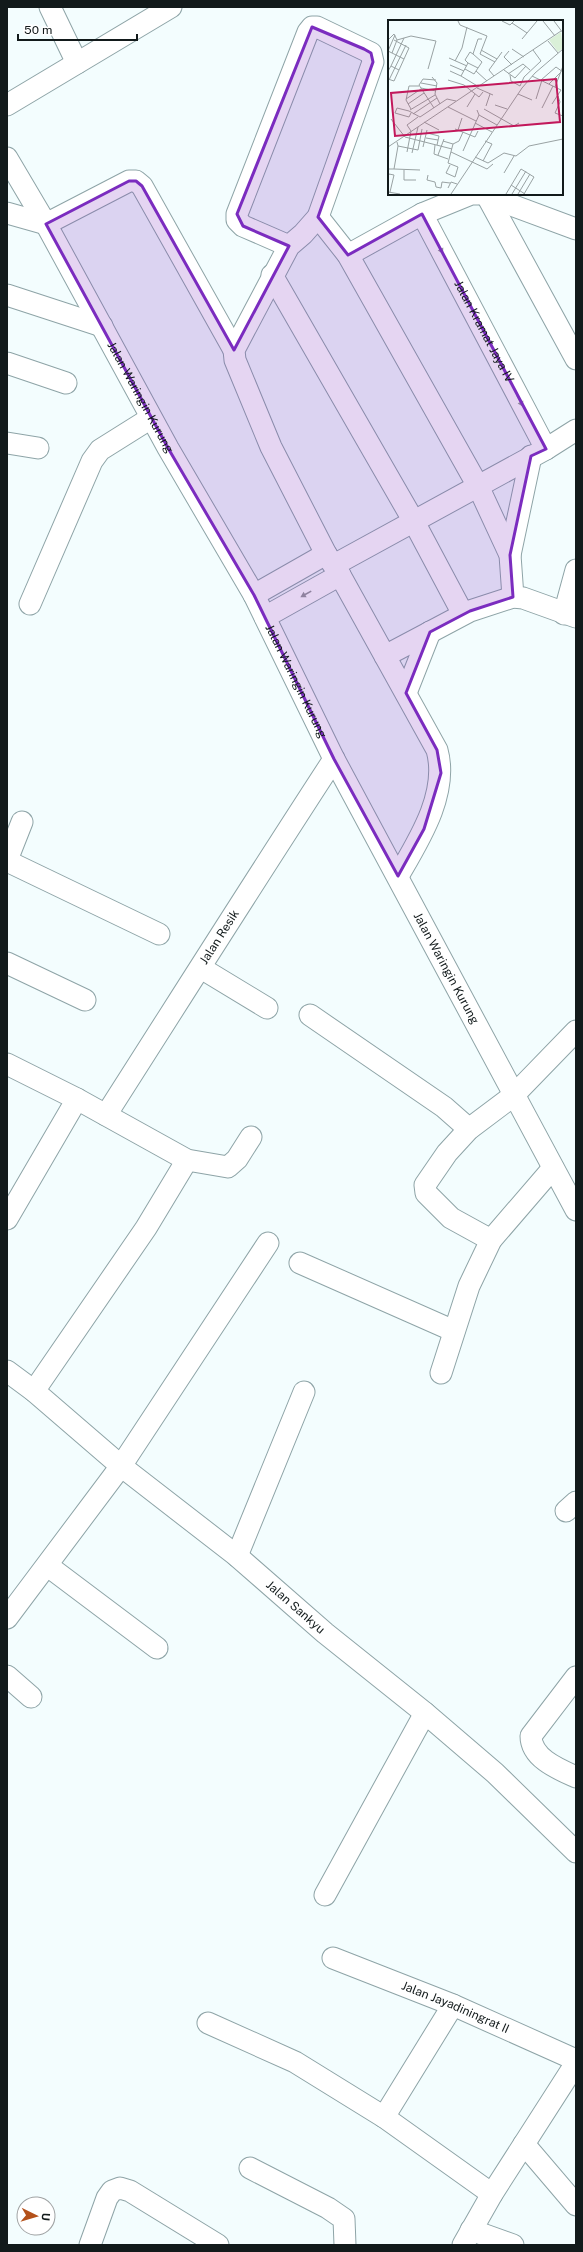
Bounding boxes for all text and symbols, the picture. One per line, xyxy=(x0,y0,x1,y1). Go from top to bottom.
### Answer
scale bar xyxy=(18,16,137,42)
inset map xyxy=(388,20,563,195)
text: 50 m xyxy=(24,23,52,37)
one-way arrow xyxy=(437,243,443,254)
street label: Jalan Kramat Jaya IV xyxy=(451,278,517,385)
street label: Jalan Waringin Kurung xyxy=(104,339,176,456)
one-way arrow xyxy=(517,395,524,406)
one-way arrow xyxy=(300,591,312,597)
street label: Jalan Waringin Kurung xyxy=(262,622,330,740)
street label: Jalan Resik xyxy=(197,907,242,967)
street label: Jalan Waringin Kurung xyxy=(411,910,482,1027)
street label: Jalan Sankyu xyxy=(263,1578,328,1637)
street label: Jalan Jayadiningrat II xyxy=(400,1979,511,2036)
north arrow xyxy=(16,2196,56,2236)
text: U xyxy=(40,2212,52,2221)

